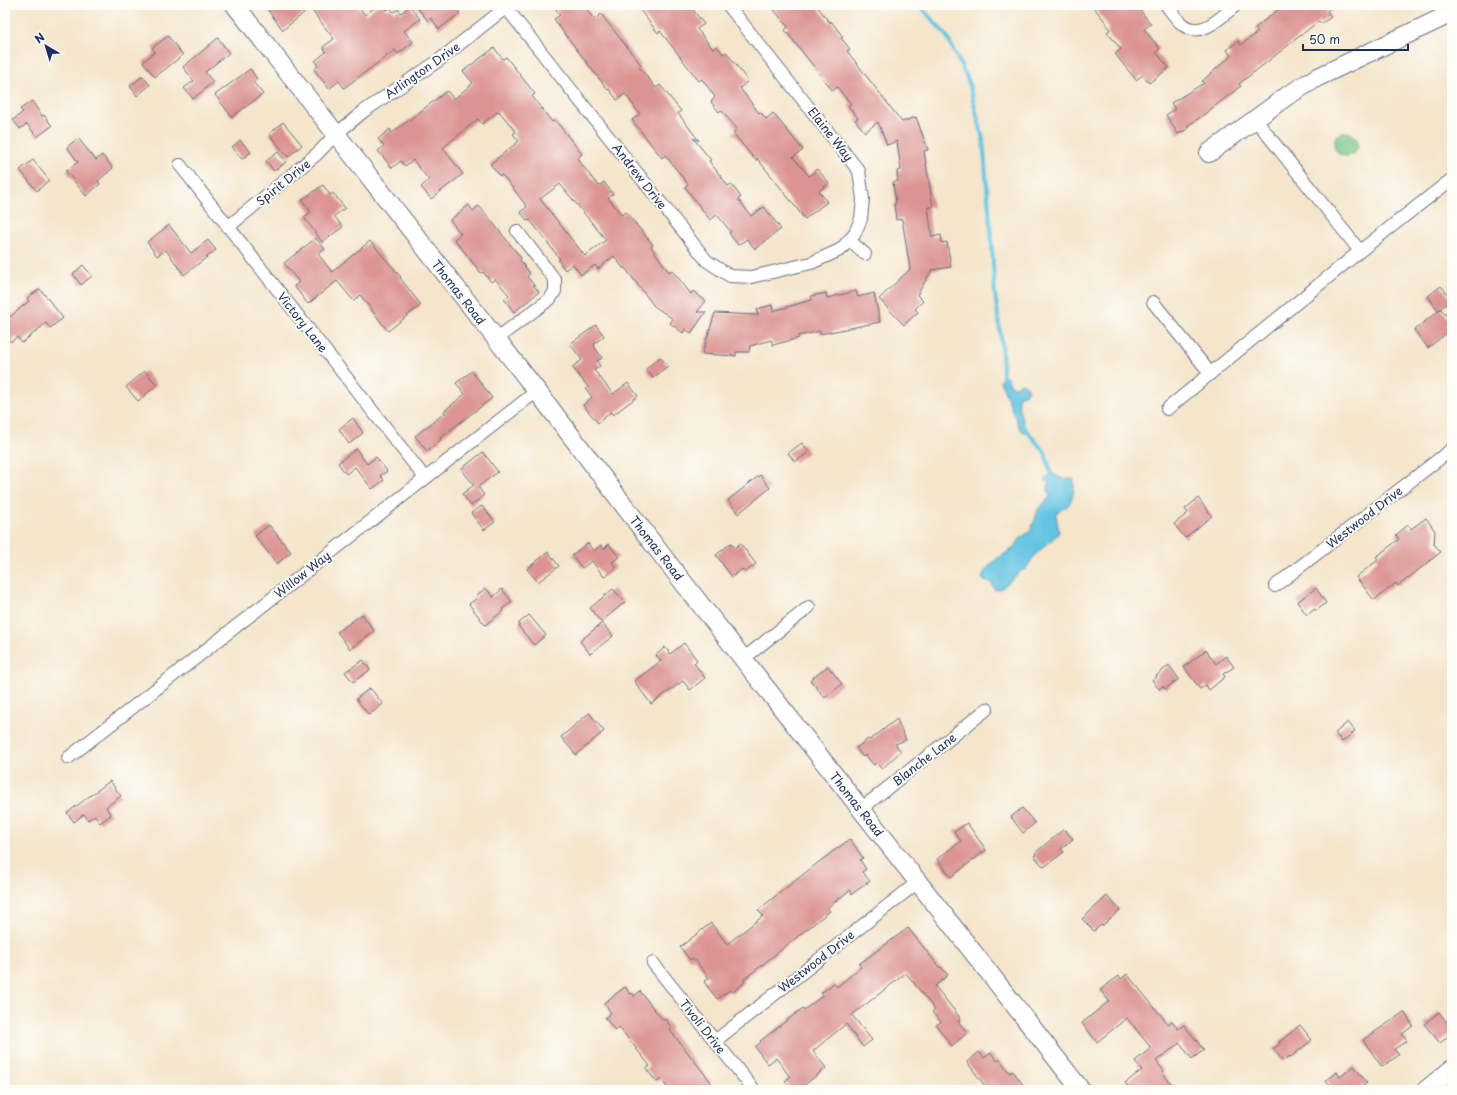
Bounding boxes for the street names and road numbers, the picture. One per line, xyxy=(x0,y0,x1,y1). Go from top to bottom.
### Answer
street label: Arlington Drive xyxy=(381,37,463,103)
street label: Elaine Way xyxy=(804,103,858,165)
street label: Andrew Drive xyxy=(608,139,672,213)
street label: Spirit Drive xyxy=(252,154,314,210)
street label: Thomas Road xyxy=(428,256,490,328)
street label: Victory Lane xyxy=(274,288,333,356)
street label: Westwood Drive xyxy=(1322,482,1406,552)
street label: Thomas Road xyxy=(626,512,688,584)
street label: Willow Way xyxy=(270,546,334,602)
street label: Blanche Lane xyxy=(888,728,960,790)
street label: Thomas Road xyxy=(826,768,888,840)
street label: Westwood Drive xyxy=(774,926,858,996)
street label: Tivoli Drive xyxy=(676,995,730,1057)

